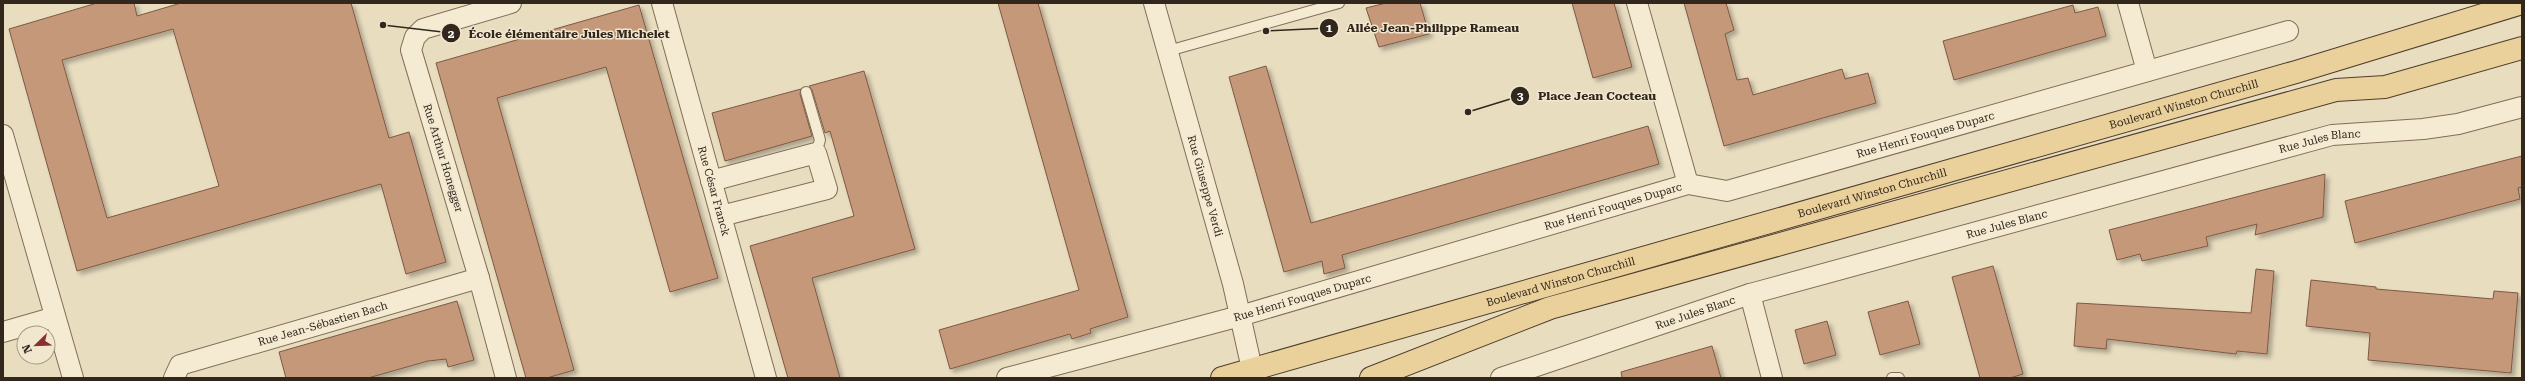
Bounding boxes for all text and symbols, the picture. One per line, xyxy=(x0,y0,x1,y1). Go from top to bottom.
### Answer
callout: Allée Jean-Philippe Rameau xyxy=(1319,16,1527,40)
callout: École élémentaire Jules Michelet xyxy=(441,21,678,45)
text: 1 xyxy=(1326,21,1333,35)
text: Allée Jean-Philippe Rameau xyxy=(1347,21,1519,35)
text: 2 xyxy=(448,27,455,41)
text: École élémentaire Jules Michelet xyxy=(468,27,670,41)
street label: Boulevard Winston Churchill xyxy=(2108,76,2260,131)
callout: Place Jean Cocteau xyxy=(1510,84,1665,108)
text: 3 xyxy=(1517,89,1524,103)
text: Place Jean Cocteau xyxy=(1538,89,1656,103)
street label: Rue Arthur Honegger xyxy=(420,102,466,214)
street label: Rue Henri Fouques Duparc xyxy=(1855,109,1996,160)
street label: Rue Jules Blanc xyxy=(2277,127,2361,156)
street label: Rue Giuseppe Verdi xyxy=(1185,134,1226,239)
street label: Rue César Franck xyxy=(695,144,733,237)
street label: Boulevard Winston Churchill xyxy=(1796,165,1949,220)
street label: Rue Henri Fouques Duparc xyxy=(1543,180,1683,233)
street label: Rue Jules Blanc xyxy=(1965,207,2049,241)
street label: Boulevard Winston Churchill xyxy=(1485,254,1637,309)
street label: Rue Henri Fouques Duparc xyxy=(1232,271,1373,324)
street label: Rue Jules Blanc xyxy=(1654,293,1737,332)
street label: Rue Jean-Sébastien Bach xyxy=(256,298,389,348)
north arrow xyxy=(16,325,56,365)
text: N xyxy=(19,342,35,355)

